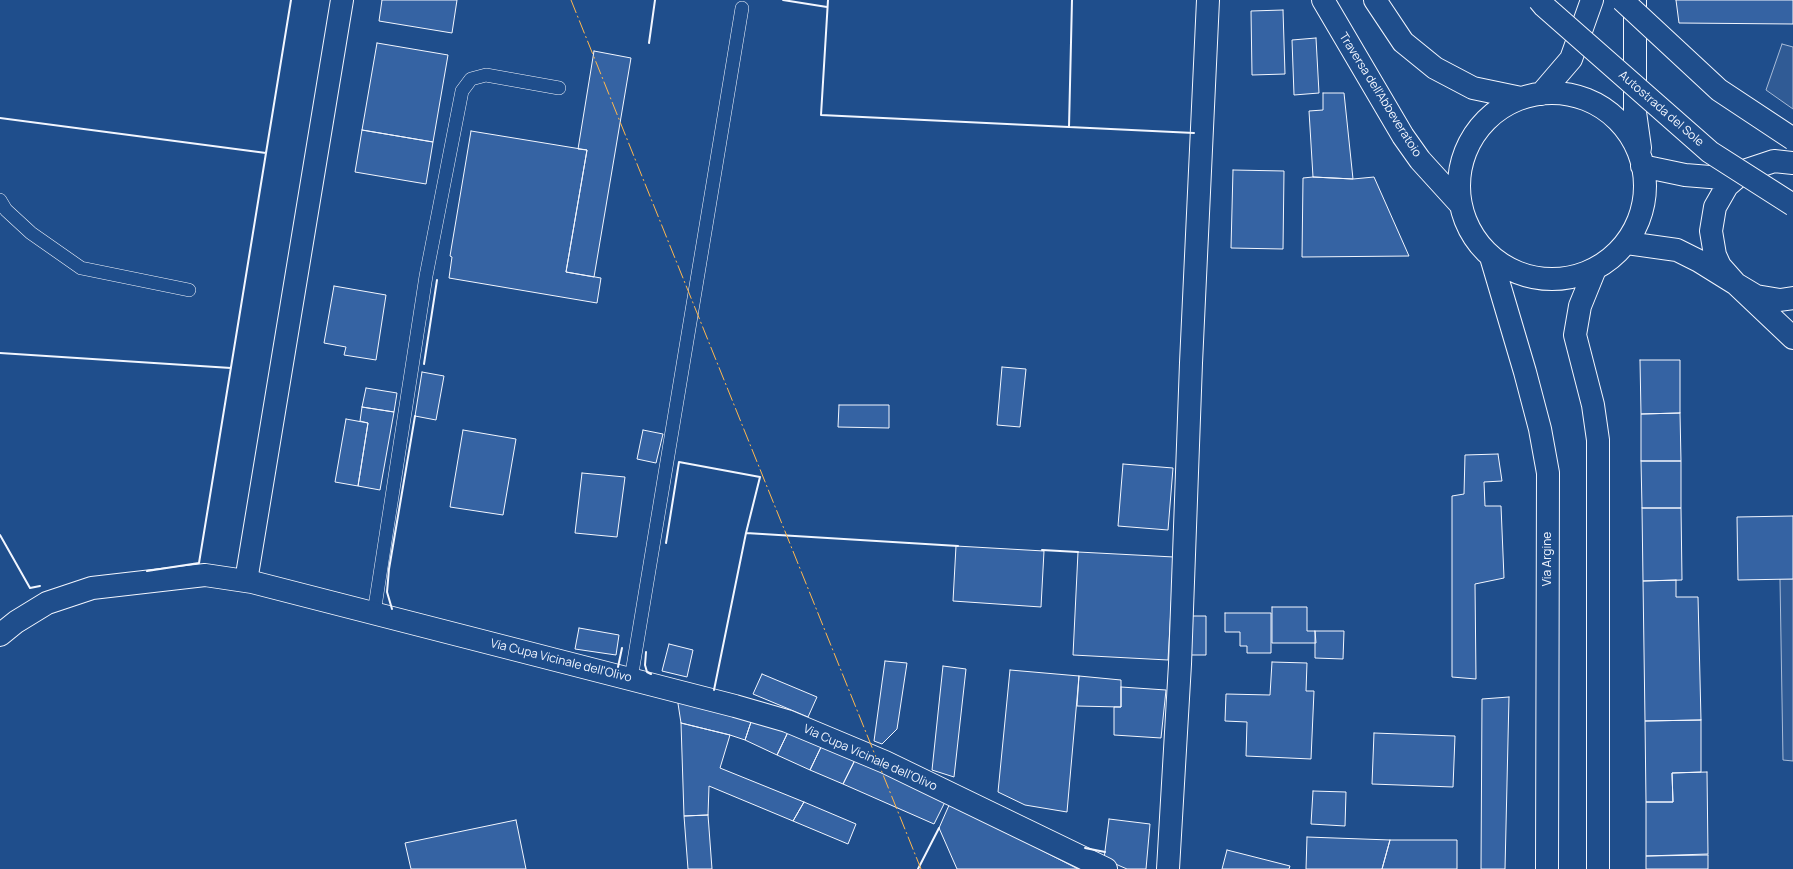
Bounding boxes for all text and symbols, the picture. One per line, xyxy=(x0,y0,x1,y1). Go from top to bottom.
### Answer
street label: Traversa dell'Abbeveratoio xyxy=(1336,30,1424,160)
street label: Autostrada del Sole xyxy=(1616,68,1706,150)
street label: Via Argine xyxy=(1541,532,1555,586)
street label: Via Cupa Vicinale dell'Olivo xyxy=(489,636,633,686)
street label: Via Cupa Vicinale dell'Olivo xyxy=(801,722,939,794)

